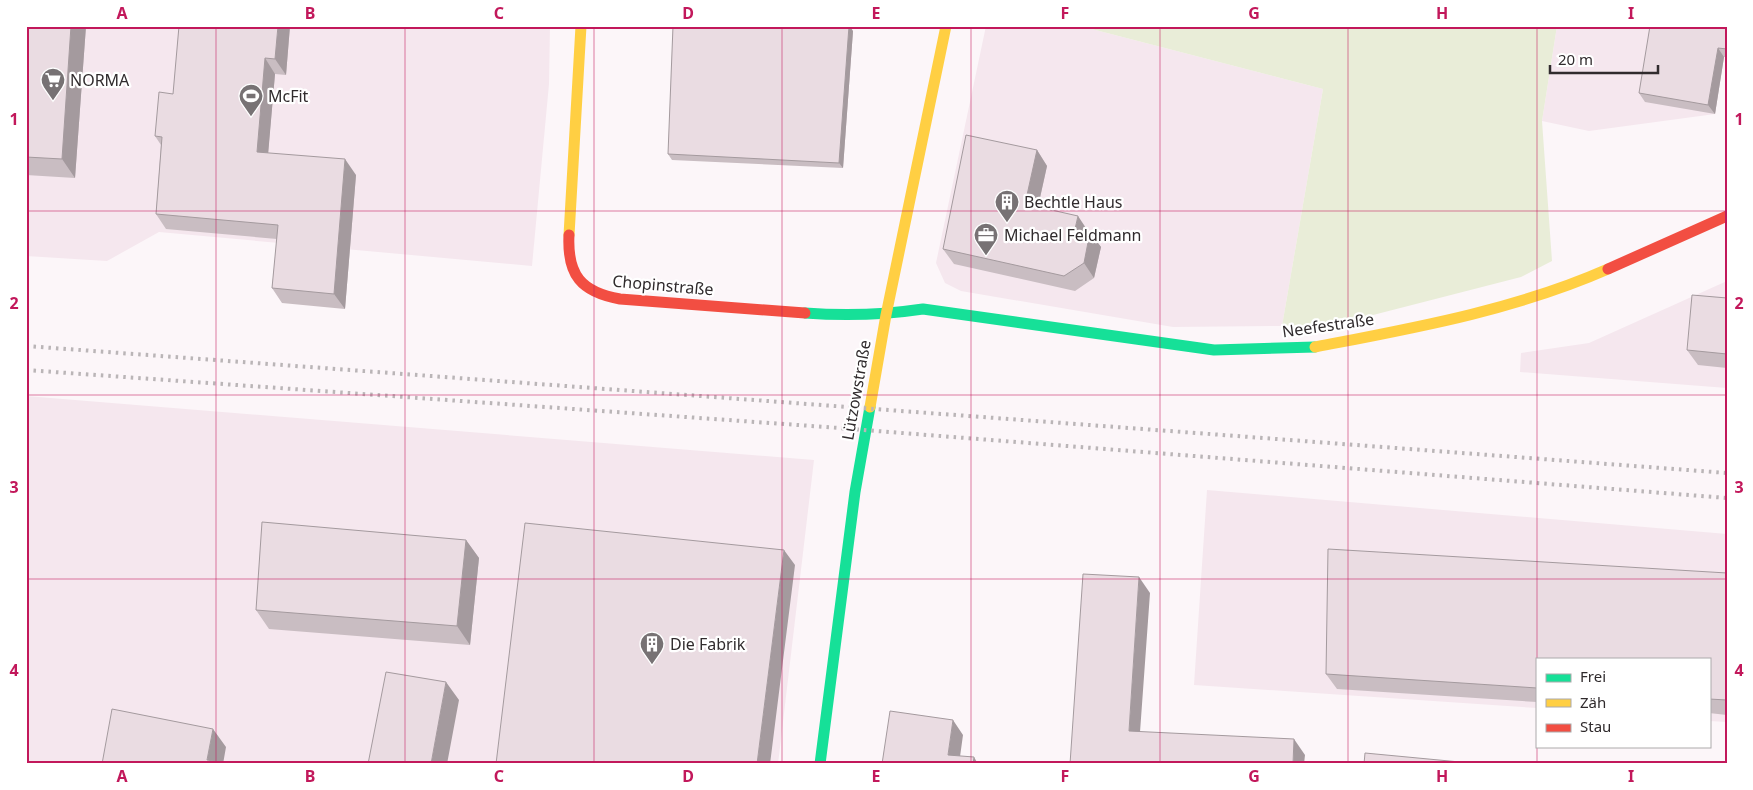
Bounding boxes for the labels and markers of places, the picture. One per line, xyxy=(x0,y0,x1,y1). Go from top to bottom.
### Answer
supermarket icon: NORMA xyxy=(40,67,66,101)
place label: NORMA xyxy=(70,69,130,91)
sports icon: McFit xyxy=(238,83,264,117)
place label: McFit xyxy=(268,85,309,107)
building icon: Bechtle Haus xyxy=(994,189,1020,223)
place label: Bechtle Haus xyxy=(1024,191,1122,213)
office icon: Michael Feldmann xyxy=(973,222,999,256)
place label: Michael Feldmann xyxy=(1004,224,1142,246)
building icon: Die Fabrik xyxy=(639,631,665,665)
place label: Die Fabrik xyxy=(670,633,746,655)

